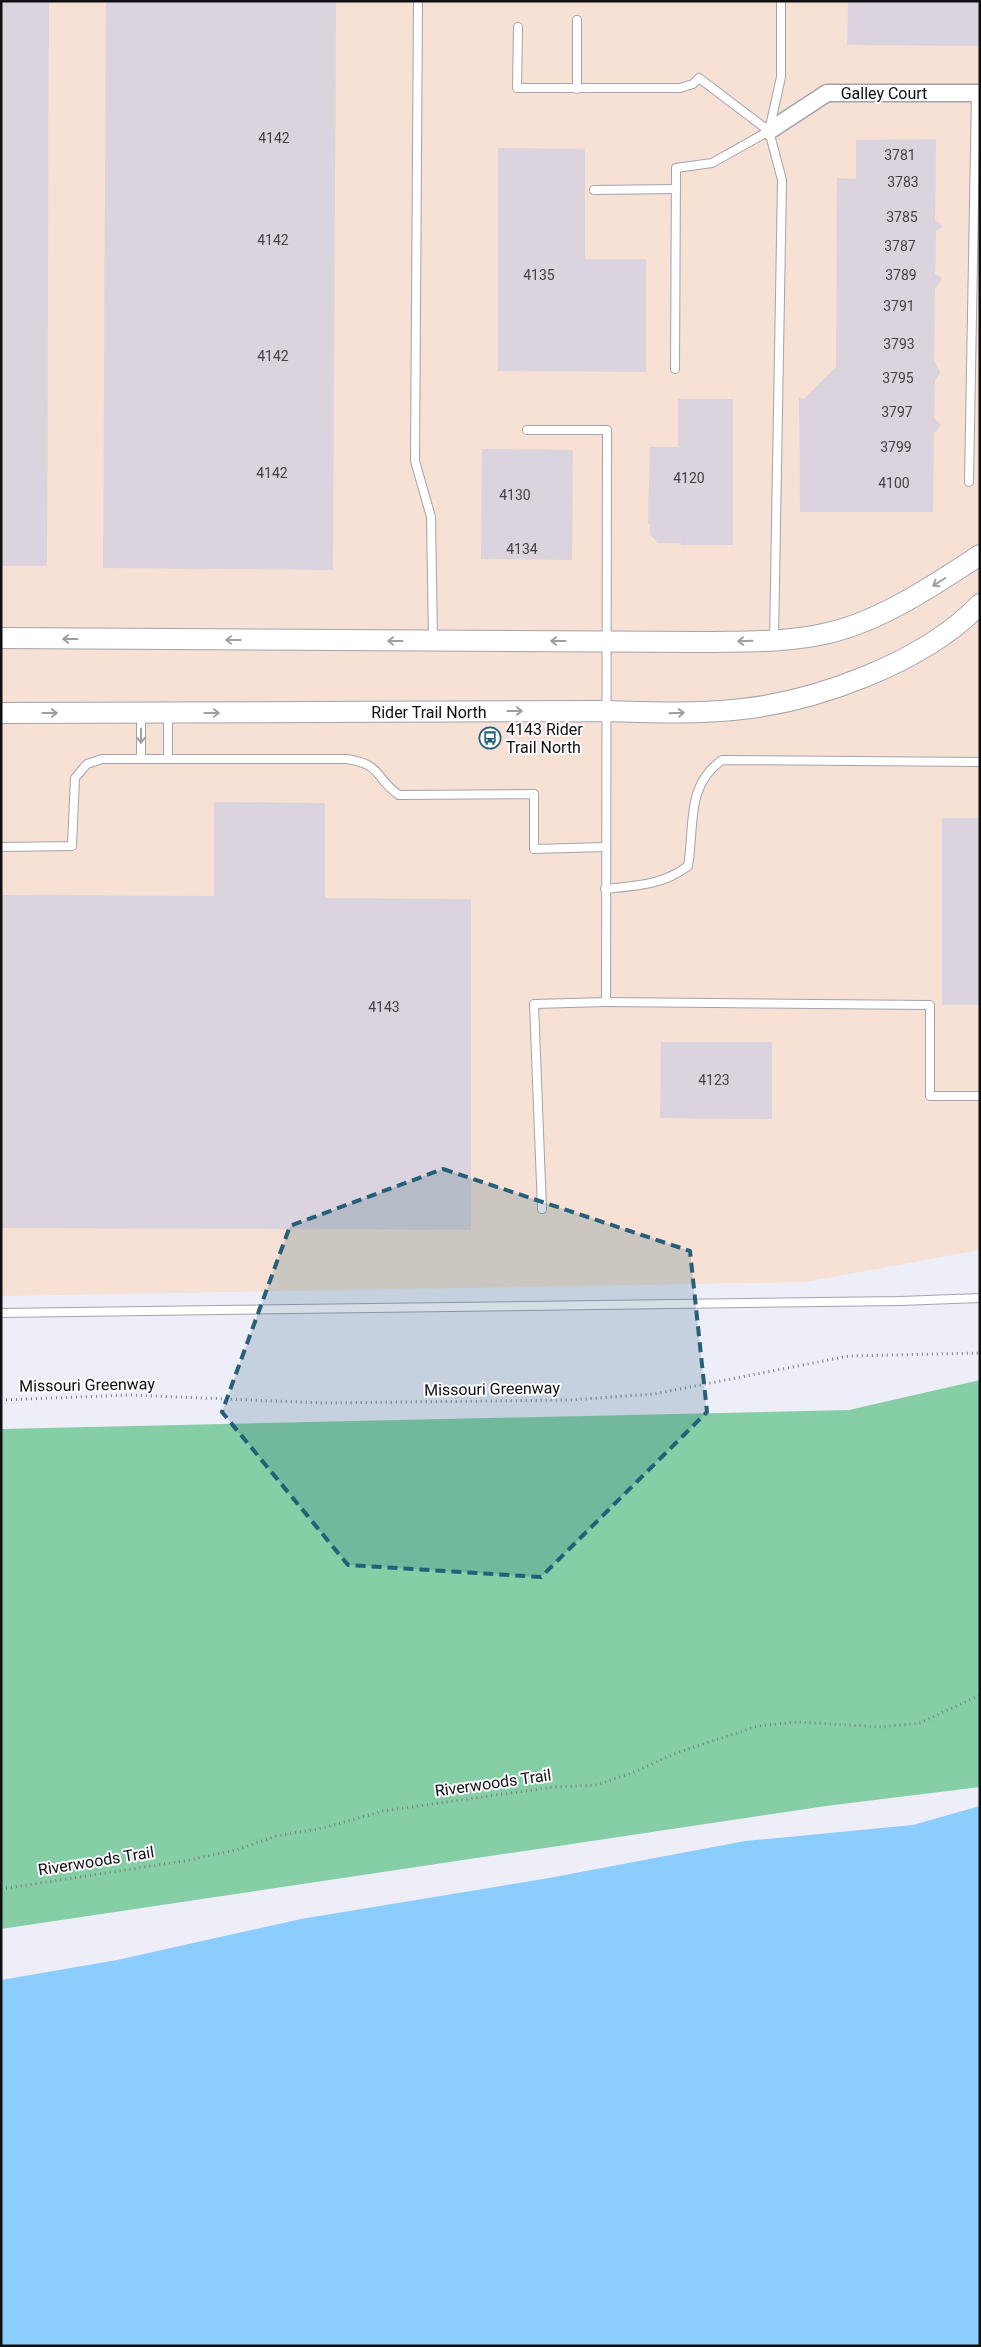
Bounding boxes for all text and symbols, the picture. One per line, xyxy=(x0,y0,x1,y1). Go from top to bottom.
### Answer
street label: Galley Court xyxy=(841,84,927,103)
house number: 4142 xyxy=(258,130,290,146)
house number: 3781 xyxy=(884,147,916,163)
house number: 3783 xyxy=(887,174,919,190)
house number: 3785 xyxy=(886,209,918,225)
house number: 4142 xyxy=(257,232,289,248)
house number: 3787 xyxy=(884,238,916,254)
house number: 4135 xyxy=(523,267,555,283)
house number: 3789 xyxy=(885,267,917,283)
house number: 3791 xyxy=(883,298,915,314)
house number: 3793 xyxy=(883,336,915,352)
house number: 4142 xyxy=(257,348,289,364)
house number: 3795 xyxy=(882,370,914,386)
house number: 3797 xyxy=(881,404,913,420)
house number: 3799 xyxy=(880,439,912,455)
house number: 4142 xyxy=(256,465,288,481)
house number: 4120 xyxy=(673,470,705,486)
house number: 4100 xyxy=(878,475,910,491)
house number: 4130 xyxy=(499,487,531,503)
house number: 4134 xyxy=(506,541,538,557)
one-way arrow xyxy=(932,577,946,587)
one-way arrow xyxy=(62,634,78,644)
one-way arrow xyxy=(225,635,241,645)
one-way arrow xyxy=(387,636,404,646)
one-way arrow xyxy=(550,636,566,646)
one-way arrow xyxy=(737,636,754,646)
street label: Rider Trail North xyxy=(371,703,487,722)
one-way arrow xyxy=(506,706,523,716)
one-way arrow xyxy=(42,708,58,718)
one-way arrow xyxy=(204,708,220,718)
one-way arrow xyxy=(669,708,685,717)
place label: 4143 Rider Trail North xyxy=(506,720,583,757)
bus stop icon: 4143 Rider Trail North xyxy=(478,726,502,750)
one-way arrow xyxy=(136,728,146,744)
house number: 4143 xyxy=(368,999,400,1015)
house number: 4123 xyxy=(698,1072,730,1088)
street label: Missouri Greenway xyxy=(19,1374,155,1396)
street label: Missouri Greenway xyxy=(424,1378,560,1400)
street label: Riverwoods Trail xyxy=(434,1765,552,1801)
street label: Riverwoods Trail xyxy=(37,1842,155,1880)

